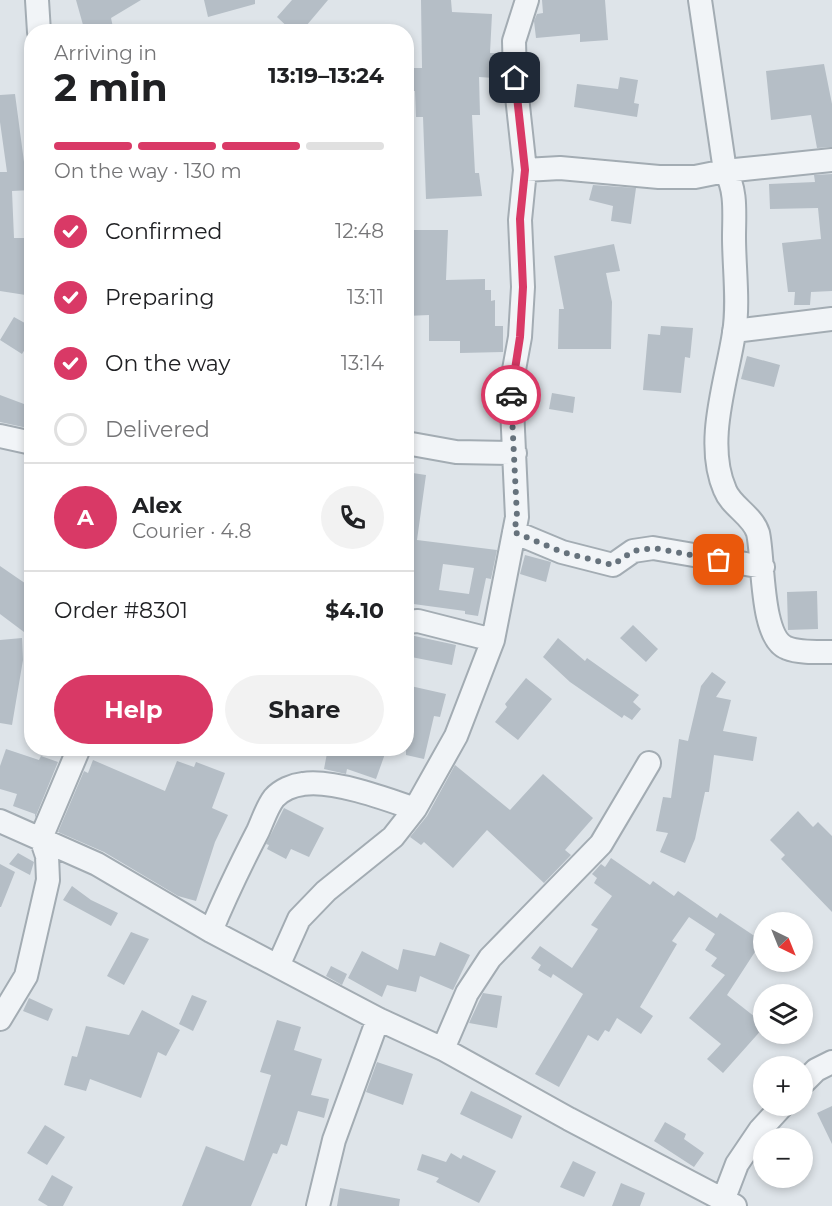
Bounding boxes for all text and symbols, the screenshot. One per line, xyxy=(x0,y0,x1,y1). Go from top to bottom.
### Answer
text: Arriving in xyxy=(54,41,157,65)
pin xyxy=(489,52,540,103)
icon: home xyxy=(498,61,531,94)
text: 13:19–13:24 xyxy=(268,62,384,89)
text: 2 min xyxy=(54,63,168,111)
text: On the way · 130 m xyxy=(54,159,242,183)
icon: check xyxy=(54,215,87,248)
text: Confirmed xyxy=(105,218,222,245)
text: 12:48 xyxy=(335,219,384,243)
icon: check xyxy=(54,281,87,314)
text: Preparing xyxy=(105,284,214,311)
text: 13:11 xyxy=(347,285,384,309)
icon: check xyxy=(54,347,87,380)
text: On the way xyxy=(105,350,230,377)
text: 13:14 xyxy=(341,351,384,375)
courier xyxy=(481,365,541,425)
icon: car xyxy=(495,379,528,412)
text: Delivered xyxy=(105,416,210,443)
button: phone xyxy=(321,486,384,549)
text: Alex xyxy=(132,492,182,519)
text: A xyxy=(77,504,94,531)
text: Courier · 4.8 xyxy=(132,519,251,543)
pin xyxy=(693,534,744,585)
icon: bag xyxy=(702,543,735,576)
text: Order #8301 xyxy=(54,597,188,624)
text: $4.10 xyxy=(325,597,384,624)
button: Help xyxy=(54,675,213,744)
button: Share xyxy=(225,675,384,744)
north arrow xyxy=(753,912,813,972)
map controls xyxy=(753,912,813,1188)
button: layers xyxy=(753,984,813,1044)
button: + xyxy=(753,1056,813,1116)
button: − xyxy=(753,1128,813,1188)

